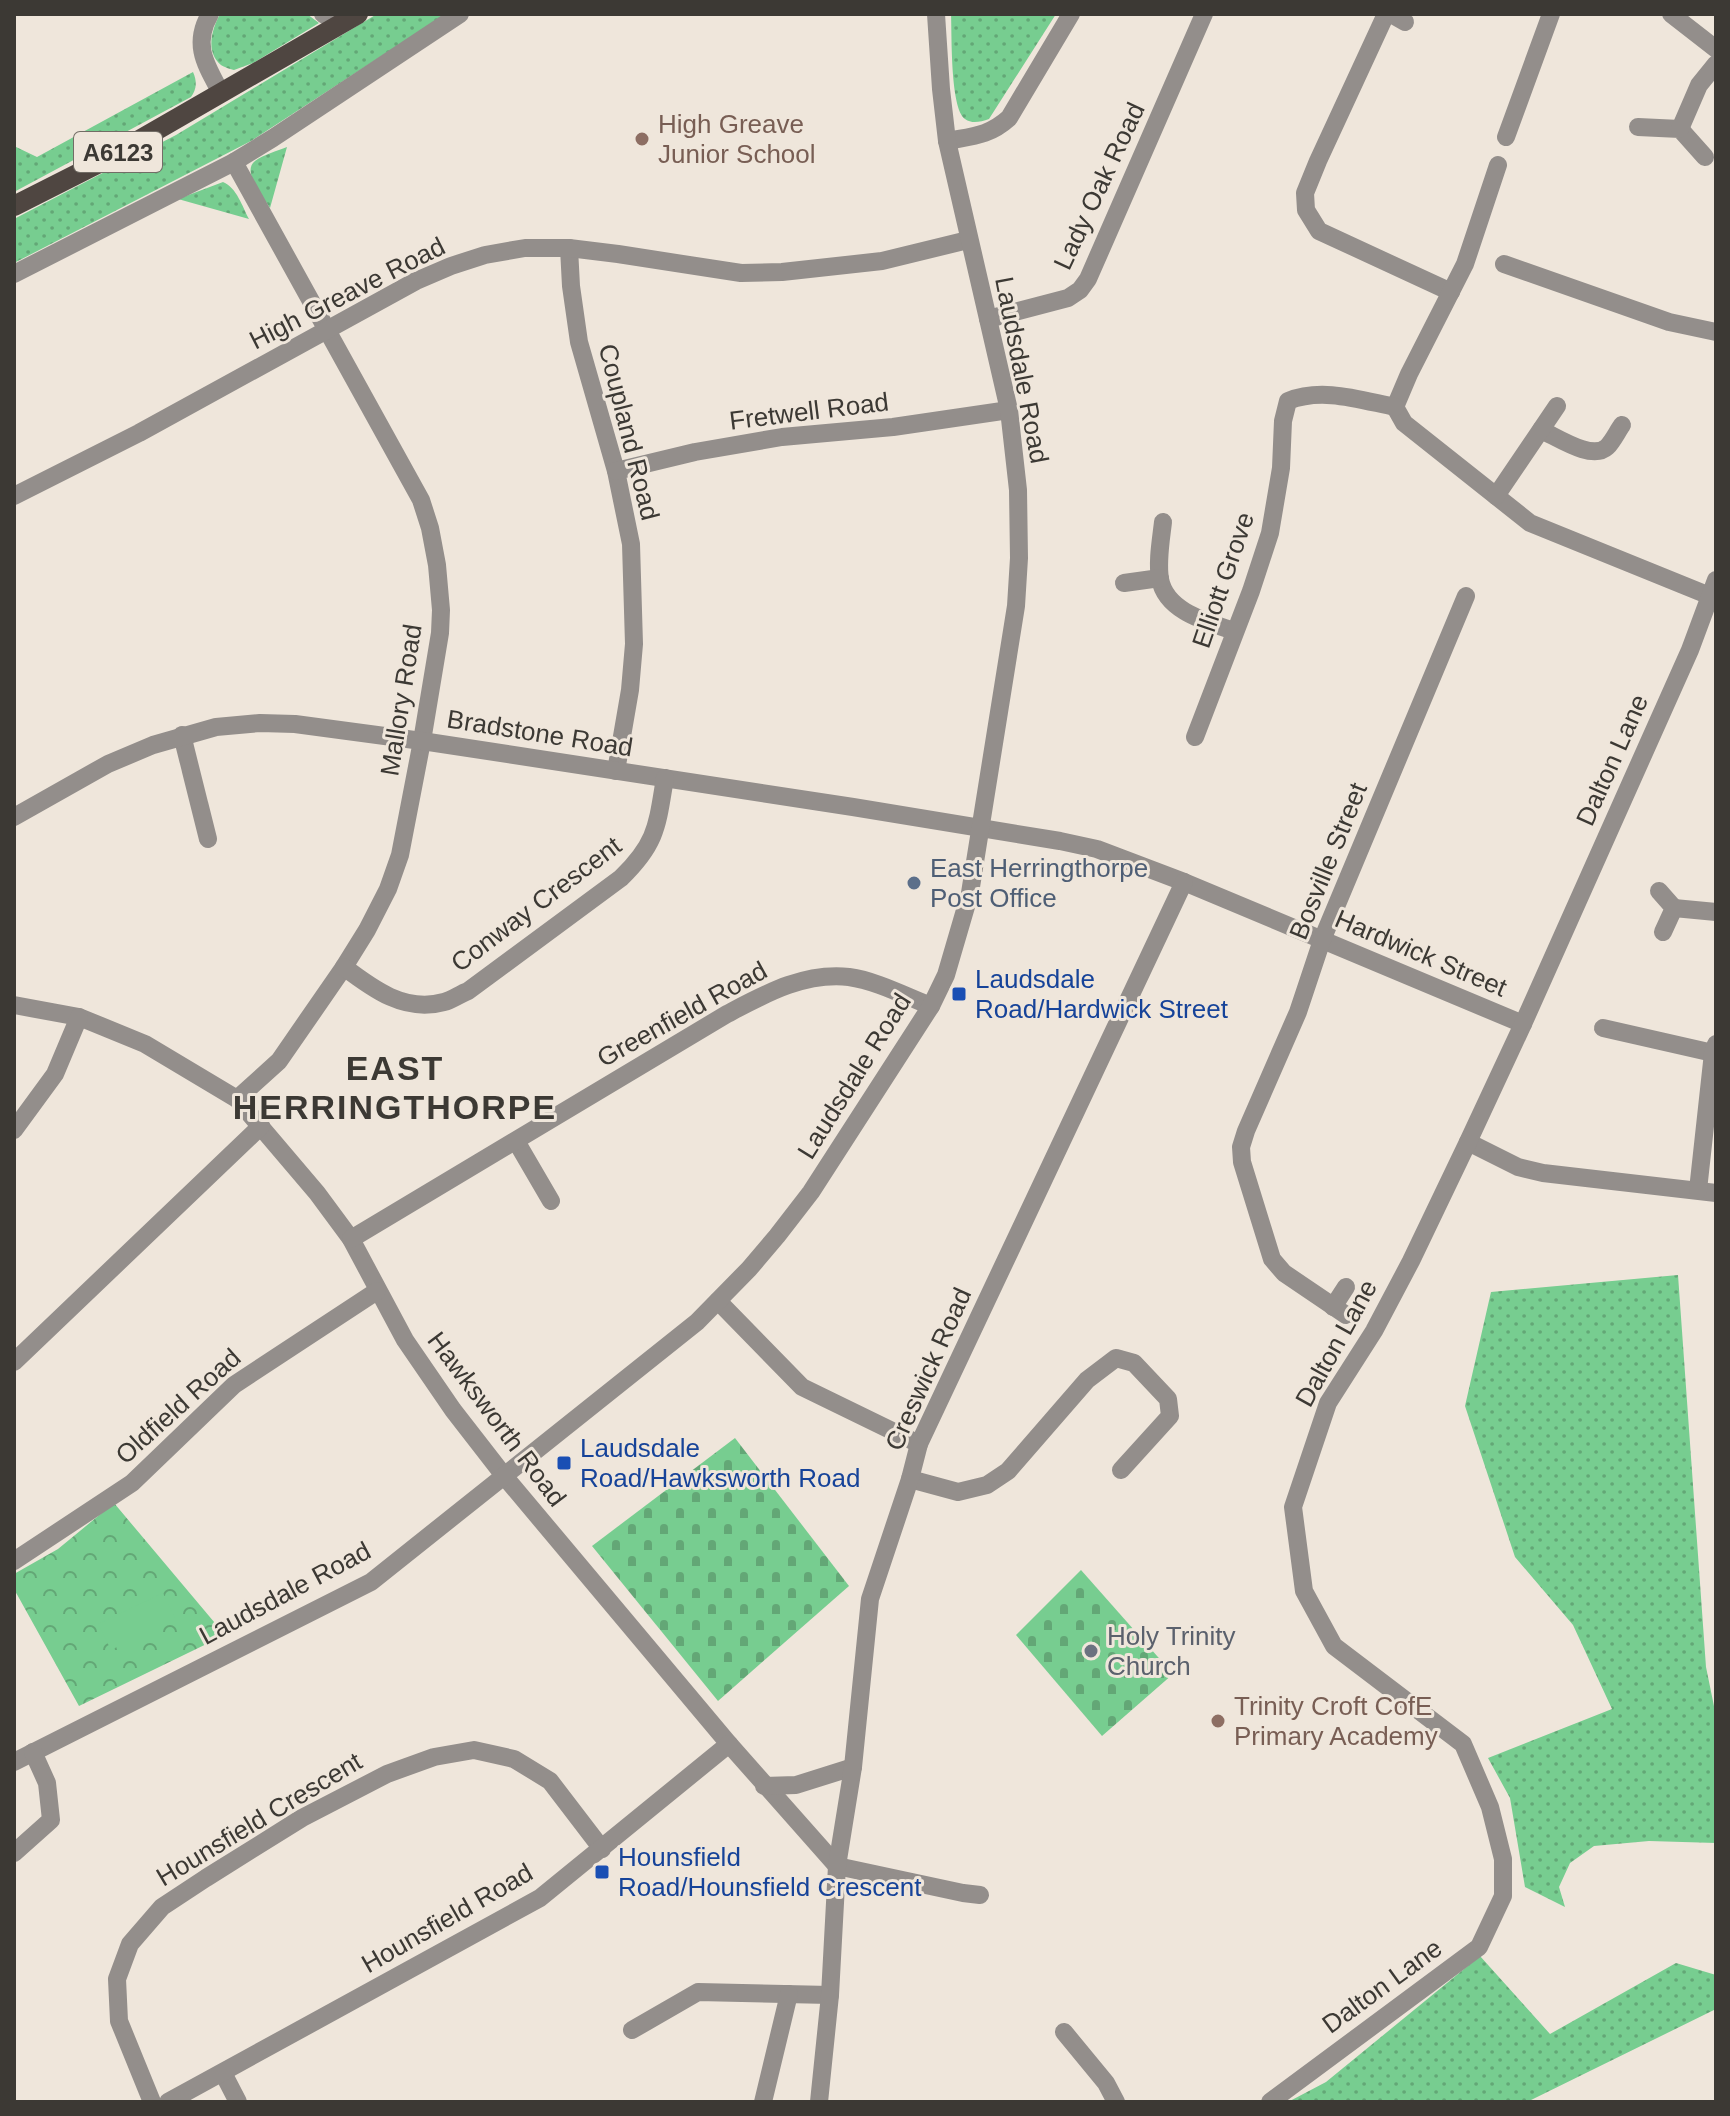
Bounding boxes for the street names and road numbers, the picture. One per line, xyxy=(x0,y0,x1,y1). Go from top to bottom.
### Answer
street label: Lady Oak Road xyxy=(1047,98,1151,274)
road number: A6123 xyxy=(74,132,162,172)
street label: High Greave Road xyxy=(244,231,450,355)
street label: Laudsdale Road xyxy=(989,274,1055,466)
street label: Coupland Road xyxy=(593,341,665,523)
street label: Fretwell Road xyxy=(728,386,890,436)
street label: Elliott Grove xyxy=(1186,508,1260,652)
street label: Mallory Road xyxy=(374,622,428,778)
street label: Dalton Lane xyxy=(1570,690,1654,830)
street label: Bradstone Road xyxy=(445,703,635,763)
street label: Bosville Street xyxy=(1283,778,1373,944)
street label: Conway Crescent xyxy=(445,830,628,978)
street label: Hardwick Street xyxy=(1331,903,1512,1003)
street label: Greenfield Road xyxy=(592,955,772,1073)
street label: Laudsdale Road xyxy=(791,988,917,1164)
street label: Dalton Lane xyxy=(1289,1274,1383,1412)
street label: Creswick Road xyxy=(879,1283,977,1455)
street label: Hawksworth Road xyxy=(422,1326,572,1512)
street label: Oldfield Road xyxy=(109,1342,247,1470)
street label: Laudsdale Road xyxy=(194,1535,376,1651)
street label: Hounsfield Crescent xyxy=(151,1745,368,1892)
street label: Hounsfield Road xyxy=(356,1857,538,1979)
street label: Dalton Lane xyxy=(1316,1933,1448,2039)

